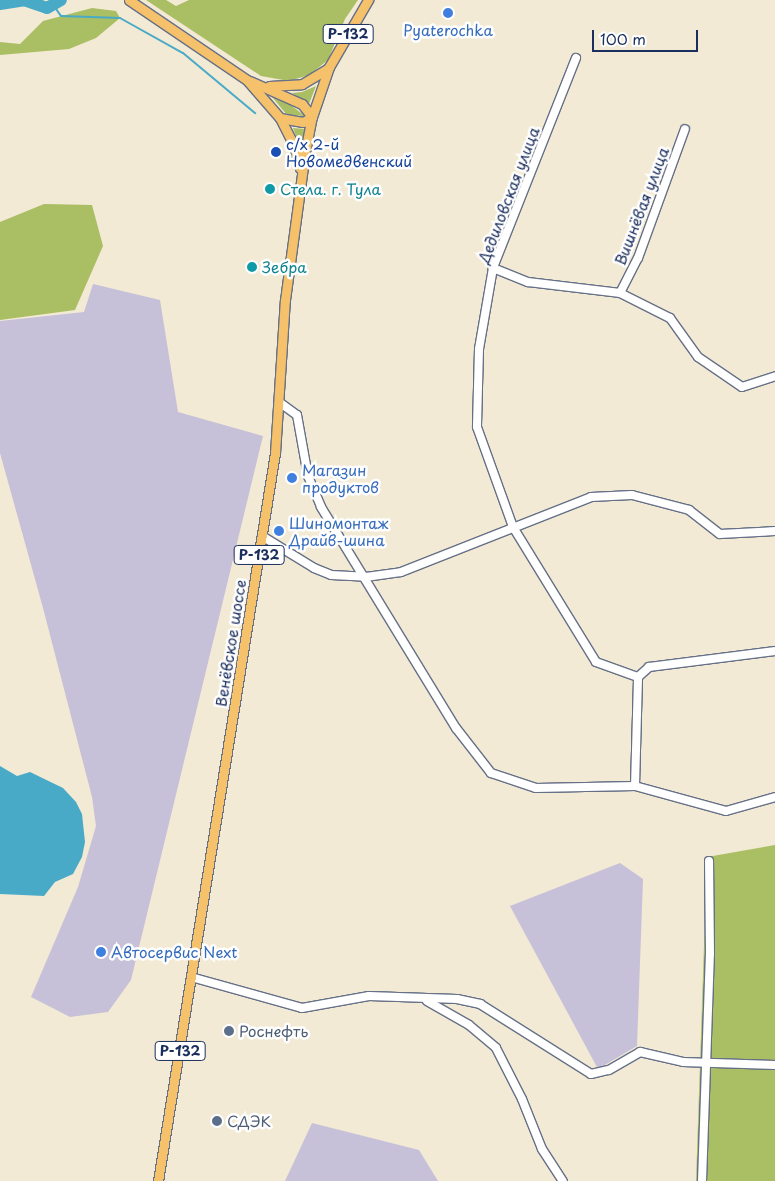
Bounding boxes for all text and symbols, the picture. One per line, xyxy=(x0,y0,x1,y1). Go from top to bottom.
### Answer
marker: Pyaterochka xyxy=(442,7,454,19)
scale bar xyxy=(595,20,701,52)
place label: Pyaterochka xyxy=(403,21,493,39)
road number: Р-132 xyxy=(322,22,374,46)
text: 100 m xyxy=(600,27,646,50)
street label: Дедиловская улица xyxy=(474,124,542,266)
place label: с/х 2-й Новомедвенский xyxy=(286,134,412,169)
street label: Вишнёвая улица xyxy=(610,144,672,268)
marker: с/х 2-й Новомедвенский xyxy=(270,146,282,158)
place label: Стела. г. Тула xyxy=(280,180,381,198)
marker: Стела. г. Тула xyxy=(264,183,276,195)
place label: Зебра xyxy=(262,258,307,276)
marker: Зебра xyxy=(246,261,258,273)
place label: Магазин продуктов xyxy=(302,460,379,495)
marker: Магазин продуктов xyxy=(286,472,298,484)
place label: Шиномонтаж Драйв-шина xyxy=(289,513,388,548)
marker: Шиномонтаж Драйв-шина xyxy=(273,525,285,537)
road number: Р-132 xyxy=(233,544,285,566)
street label: Венёвское шоссе xyxy=(211,578,249,708)
place label: Автосервис Next xyxy=(111,943,237,961)
marker: Автосервис Next xyxy=(95,946,107,958)
place label: Роснефть xyxy=(239,1022,308,1040)
marker: Роснефть xyxy=(223,1025,235,1037)
road number: Р-132 xyxy=(154,1040,206,1062)
place label: СДЭК xyxy=(227,1112,271,1130)
marker: СДЭК xyxy=(211,1115,223,1127)

